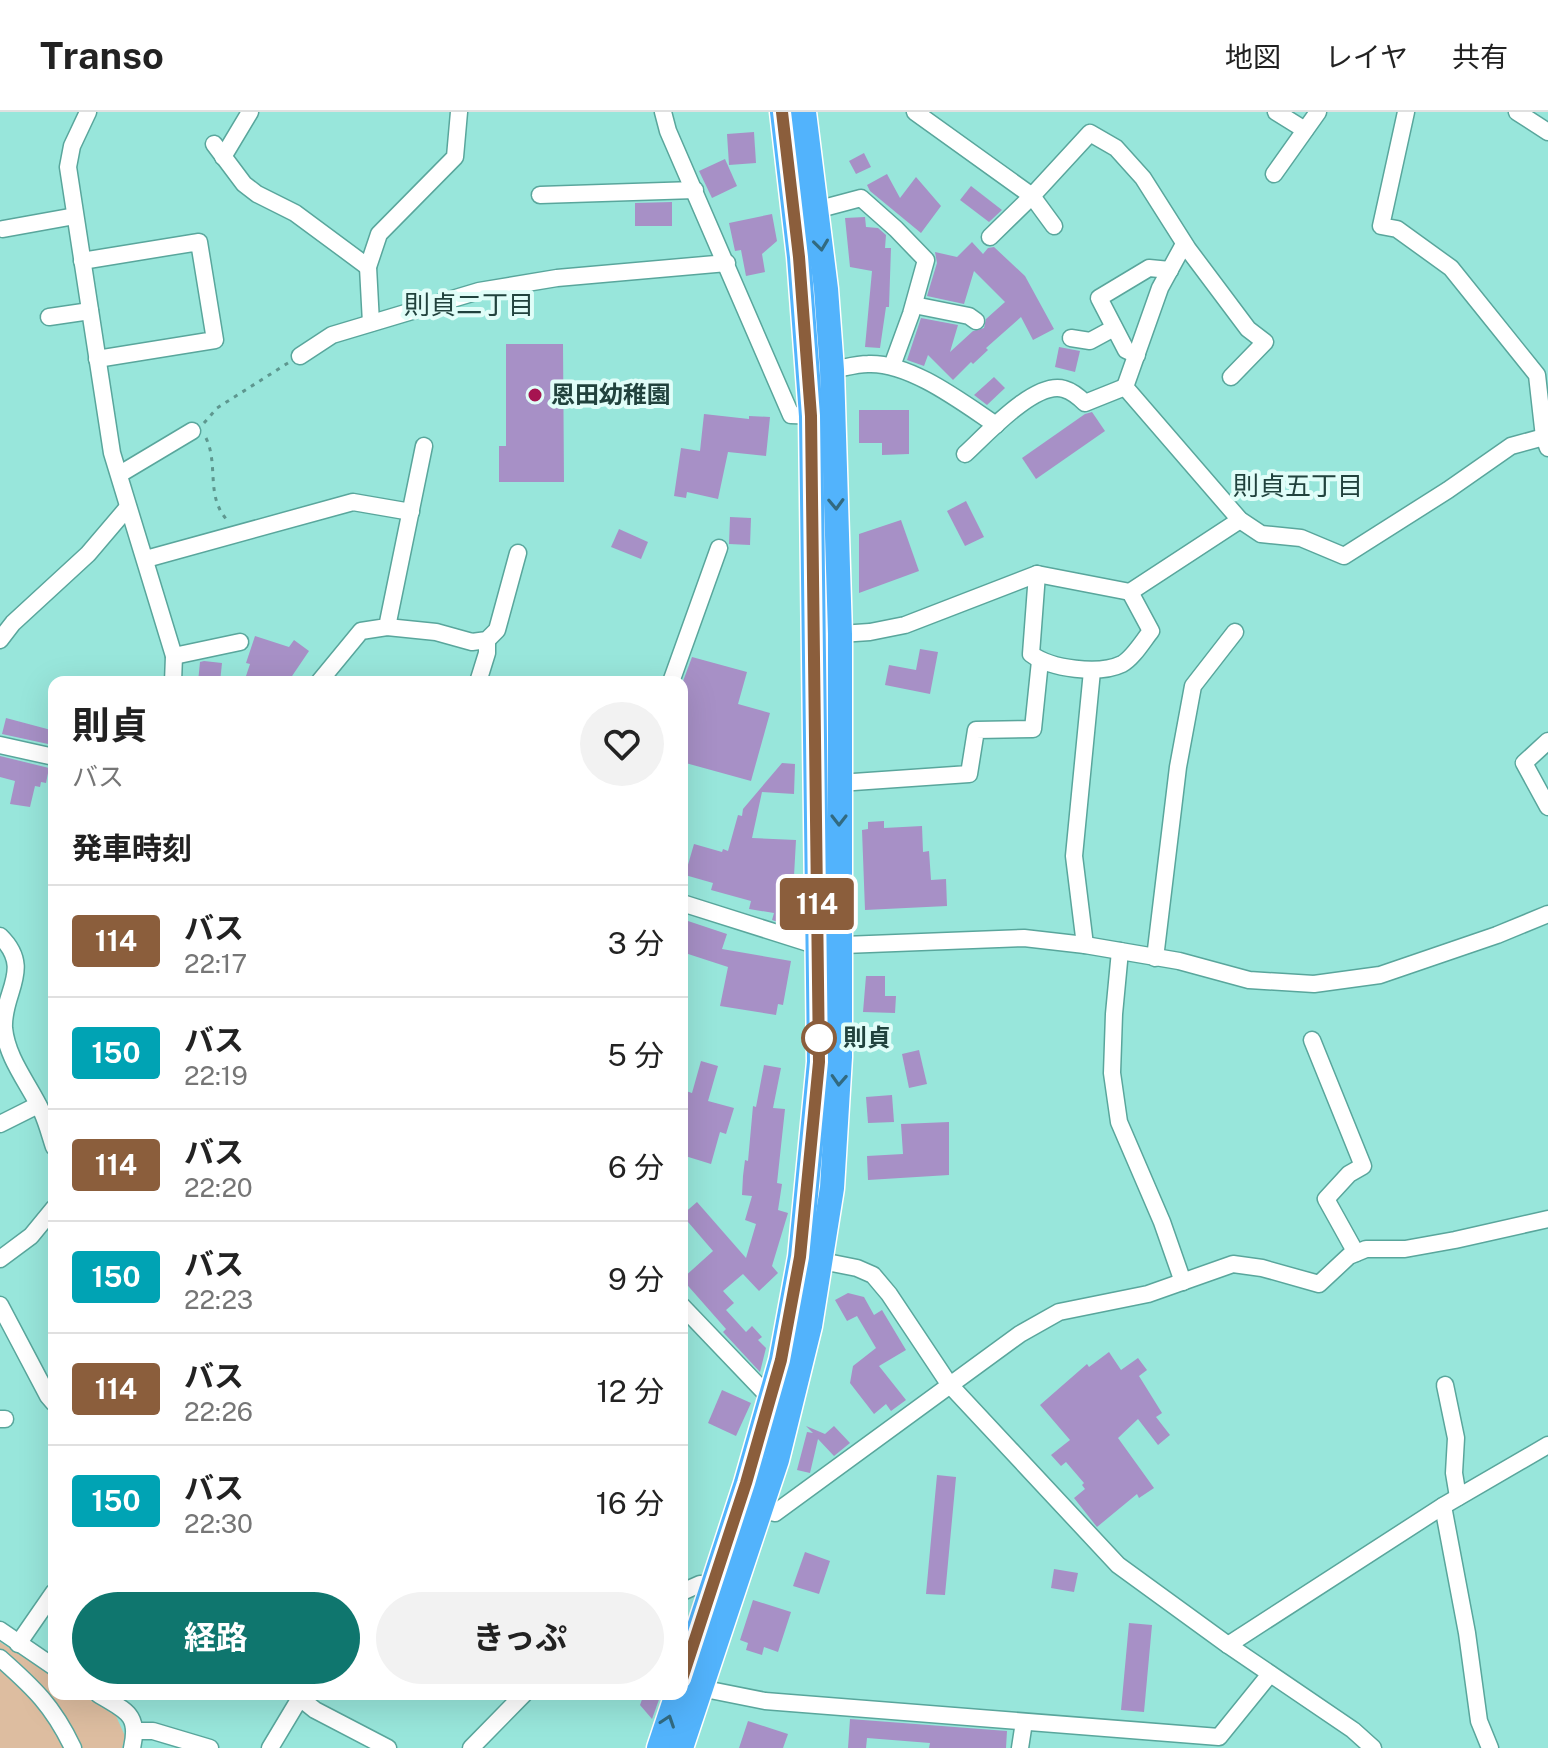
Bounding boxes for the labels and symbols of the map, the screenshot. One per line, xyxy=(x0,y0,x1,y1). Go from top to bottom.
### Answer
one-way arrow xyxy=(812,239,829,252)
district label: 則貞二丁目 xyxy=(404,289,534,320)
place label: 恩田幼稚園 xyxy=(551,380,671,408)
marker: 恩田幼稚園 xyxy=(526,386,544,404)
district label: 則貞五丁目 xyxy=(1233,470,1363,501)
one-way arrow xyxy=(828,498,845,511)
one-way arrow xyxy=(830,814,848,827)
line badge: 114 xyxy=(771,878,863,930)
marker: 則貞 xyxy=(802,1021,836,1055)
place label: 則貞 xyxy=(843,1023,891,1051)
one-way arrow xyxy=(831,1074,848,1087)
one-way arrow xyxy=(658,1715,674,1729)

